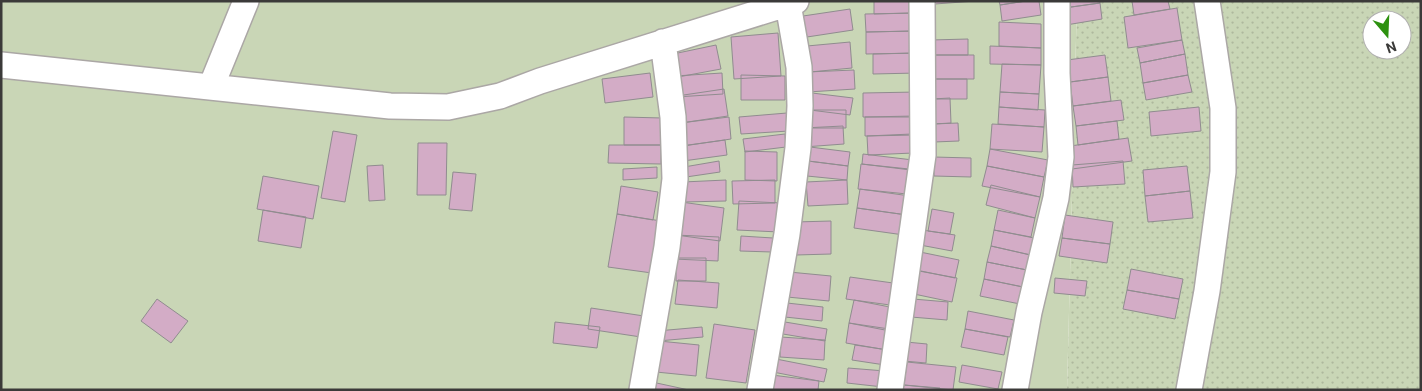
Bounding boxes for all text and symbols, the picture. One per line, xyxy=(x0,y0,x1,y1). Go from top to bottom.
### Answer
north arrow xyxy=(1362,10,1412,60)
text: N xyxy=(1384,38,1399,56)

